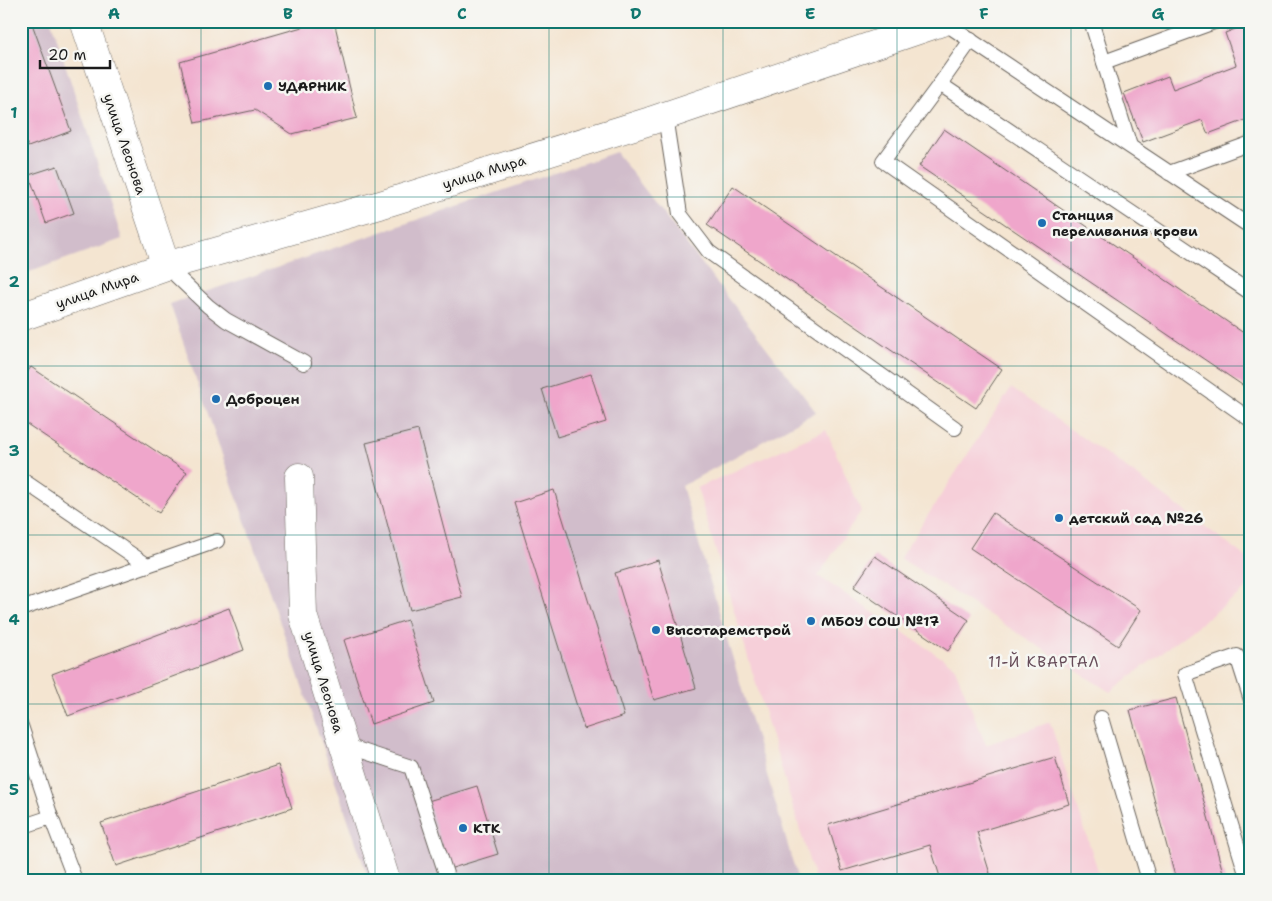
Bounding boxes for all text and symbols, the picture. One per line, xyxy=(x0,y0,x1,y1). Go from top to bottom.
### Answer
text: A xyxy=(108,3,120,24)
text: B xyxy=(283,3,293,24)
text: C xyxy=(457,3,467,24)
text: D xyxy=(630,3,642,24)
text: E xyxy=(805,3,815,24)
text: F xyxy=(979,3,989,24)
text: G xyxy=(1152,3,1165,24)
scale bar xyxy=(40,38,110,70)
text: 20 m xyxy=(48,45,87,65)
place label: УДАРНИК xyxy=(278,77,347,95)
marker: УДАРНИК xyxy=(262,80,274,92)
street label: улица Леонова xyxy=(99,91,151,197)
text: 1 xyxy=(10,102,18,123)
street label: улица Мира xyxy=(440,151,528,193)
place label: Станция переливания крови xyxy=(1052,206,1198,240)
marker: Станция переливания крови xyxy=(1036,217,1048,229)
street label: улица Мира xyxy=(53,267,141,313)
text: 2 xyxy=(8,271,20,292)
place label: Доброцен xyxy=(226,390,300,408)
marker: Доброцен xyxy=(210,393,222,405)
text: 3 xyxy=(8,440,20,461)
place label: детский сад №26 xyxy=(1069,509,1203,527)
marker: детский сад №26 xyxy=(1053,512,1065,524)
text: 4 xyxy=(8,609,20,630)
place label: МБОУ СОШ №17 xyxy=(821,612,939,630)
marker: МБОУ СОШ №17 xyxy=(805,615,817,627)
place label: Высотаремстрой xyxy=(666,621,791,639)
marker: Высотаремстрой xyxy=(650,624,662,636)
street label: улица Леонова xyxy=(300,629,348,735)
district label: 11-Й КВАРТАЛ xyxy=(988,651,1100,672)
text: 5 xyxy=(9,779,19,800)
place label: КТК xyxy=(473,819,501,837)
marker: КТК xyxy=(457,822,469,834)

